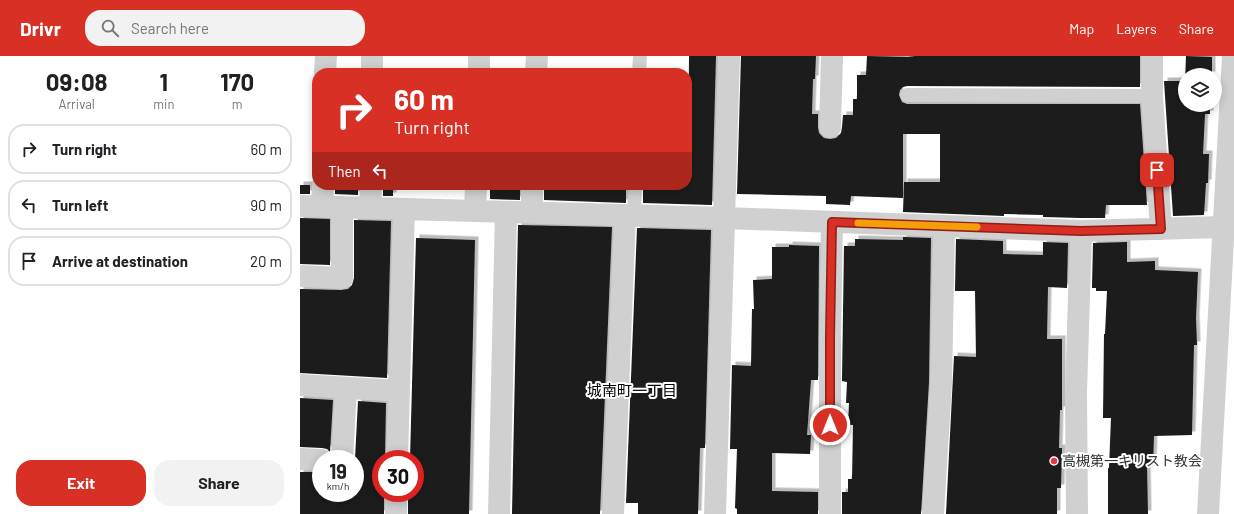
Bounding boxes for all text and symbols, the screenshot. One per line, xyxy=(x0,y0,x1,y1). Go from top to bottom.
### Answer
search box xyxy=(85,10,365,46)
text: Drivr xyxy=(20,17,61,40)
icon: search xyxy=(99,17,121,39)
text: Search here xyxy=(131,19,209,37)
text: Map xyxy=(1069,20,1094,37)
text: Layers xyxy=(1116,20,1157,37)
text: Share xyxy=(1179,20,1214,37)
text: 09:08 xyxy=(46,67,108,96)
text: 1 xyxy=(160,67,168,96)
text: 170 xyxy=(220,67,254,96)
map controls xyxy=(1178,68,1222,112)
button: layers xyxy=(1178,68,1222,112)
text: 60 m xyxy=(394,82,454,116)
icon: right xyxy=(328,84,380,136)
text: Arrival xyxy=(58,96,95,112)
text: min xyxy=(153,96,174,112)
text: m xyxy=(232,96,243,112)
text: Turn right xyxy=(394,116,470,138)
icon: right xyxy=(18,138,40,160)
text: Turn right xyxy=(52,140,117,158)
text: 60 m xyxy=(250,140,282,158)
pin xyxy=(1140,153,1174,187)
icon: arrive xyxy=(1146,159,1168,181)
icon: left xyxy=(369,160,391,182)
text: Then xyxy=(328,162,361,180)
icon: left xyxy=(18,194,40,216)
text: Turn left xyxy=(52,196,108,214)
text: 90 m xyxy=(250,196,282,214)
icon: arrive xyxy=(18,250,40,272)
text: Arrive at destination xyxy=(52,252,188,270)
text: 20 m xyxy=(250,252,282,270)
district label: 城南町一丁目 xyxy=(587,381,677,399)
position arrow xyxy=(809,404,851,446)
speed limit sign: 30 xyxy=(372,450,424,502)
place label: 高槻第一キリスト教会 xyxy=(1062,452,1202,469)
marker: 高槻第一キリスト教会 xyxy=(1049,456,1059,466)
text: 19 xyxy=(329,459,347,483)
button: Exit xyxy=(16,460,146,506)
button: Share xyxy=(154,460,284,506)
text: km/h xyxy=(327,480,349,492)

